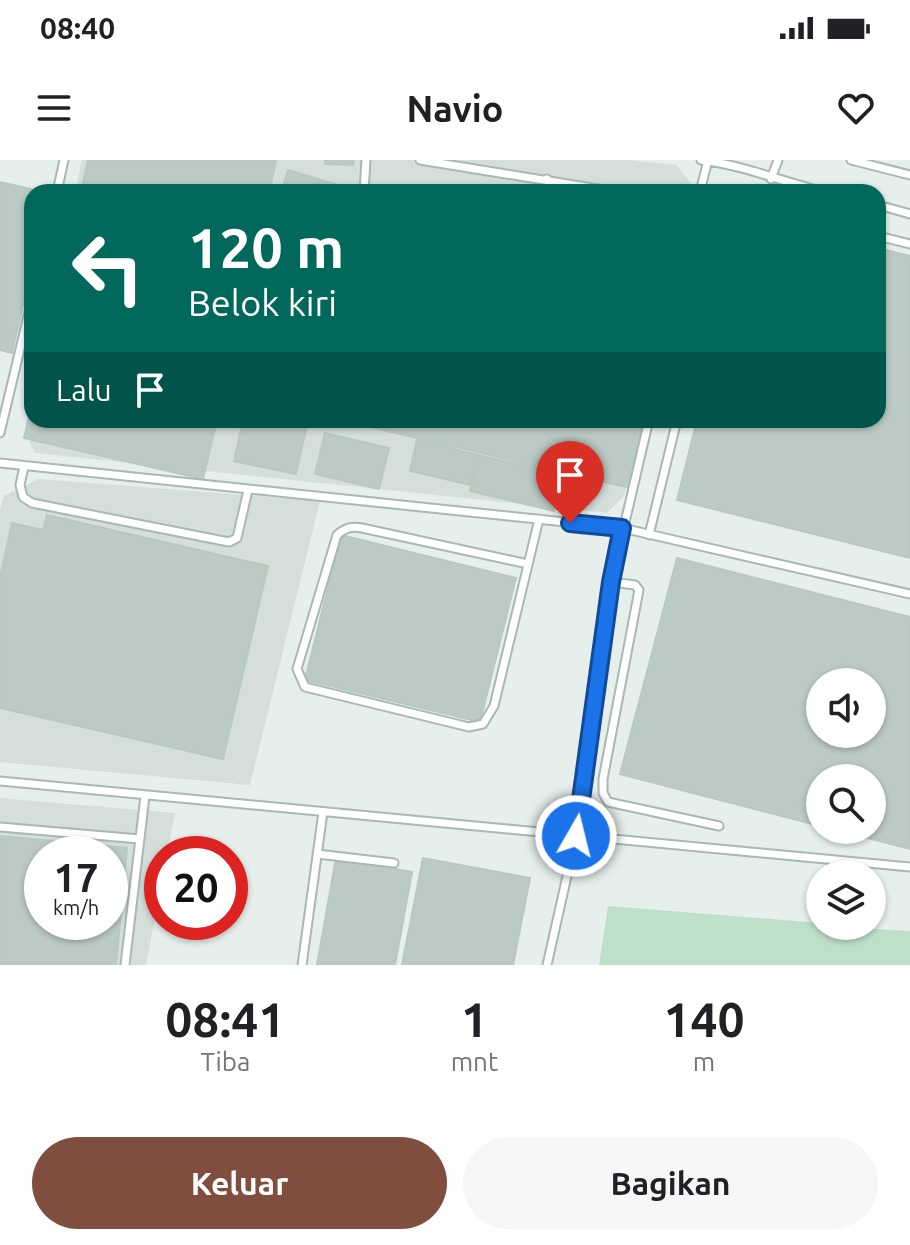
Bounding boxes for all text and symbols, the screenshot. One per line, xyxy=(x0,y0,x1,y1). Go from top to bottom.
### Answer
text: 08:40 xyxy=(40,11,115,45)
icon: menu xyxy=(32,86,76,130)
icon: heart xyxy=(834,86,878,130)
text: Navio xyxy=(407,88,503,129)
icon: left xyxy=(56,216,160,320)
text: 120 m xyxy=(188,216,344,279)
text: Belok kiri xyxy=(188,282,337,323)
icon: arrive xyxy=(128,368,172,412)
text: Lalu xyxy=(56,373,112,407)
pin xyxy=(536,441,604,523)
icon: arrive xyxy=(548,453,592,497)
map controls xyxy=(806,668,886,940)
button: sound xyxy=(806,668,886,748)
button: search xyxy=(806,764,886,844)
position arrow xyxy=(534,794,618,878)
speed limit sign: 20 xyxy=(144,836,248,940)
text: 17 xyxy=(53,855,99,900)
button: layers xyxy=(806,860,886,940)
text: km/h xyxy=(53,896,99,919)
text: 08:41 xyxy=(165,992,285,1046)
text: 1 xyxy=(461,992,488,1046)
text: 140 xyxy=(663,992,745,1046)
text: Tiba xyxy=(200,1047,250,1076)
text: mnt xyxy=(451,1047,498,1076)
text: m xyxy=(693,1047,715,1076)
button: Keluar xyxy=(32,1137,447,1229)
button: Bagikan xyxy=(463,1137,878,1229)

